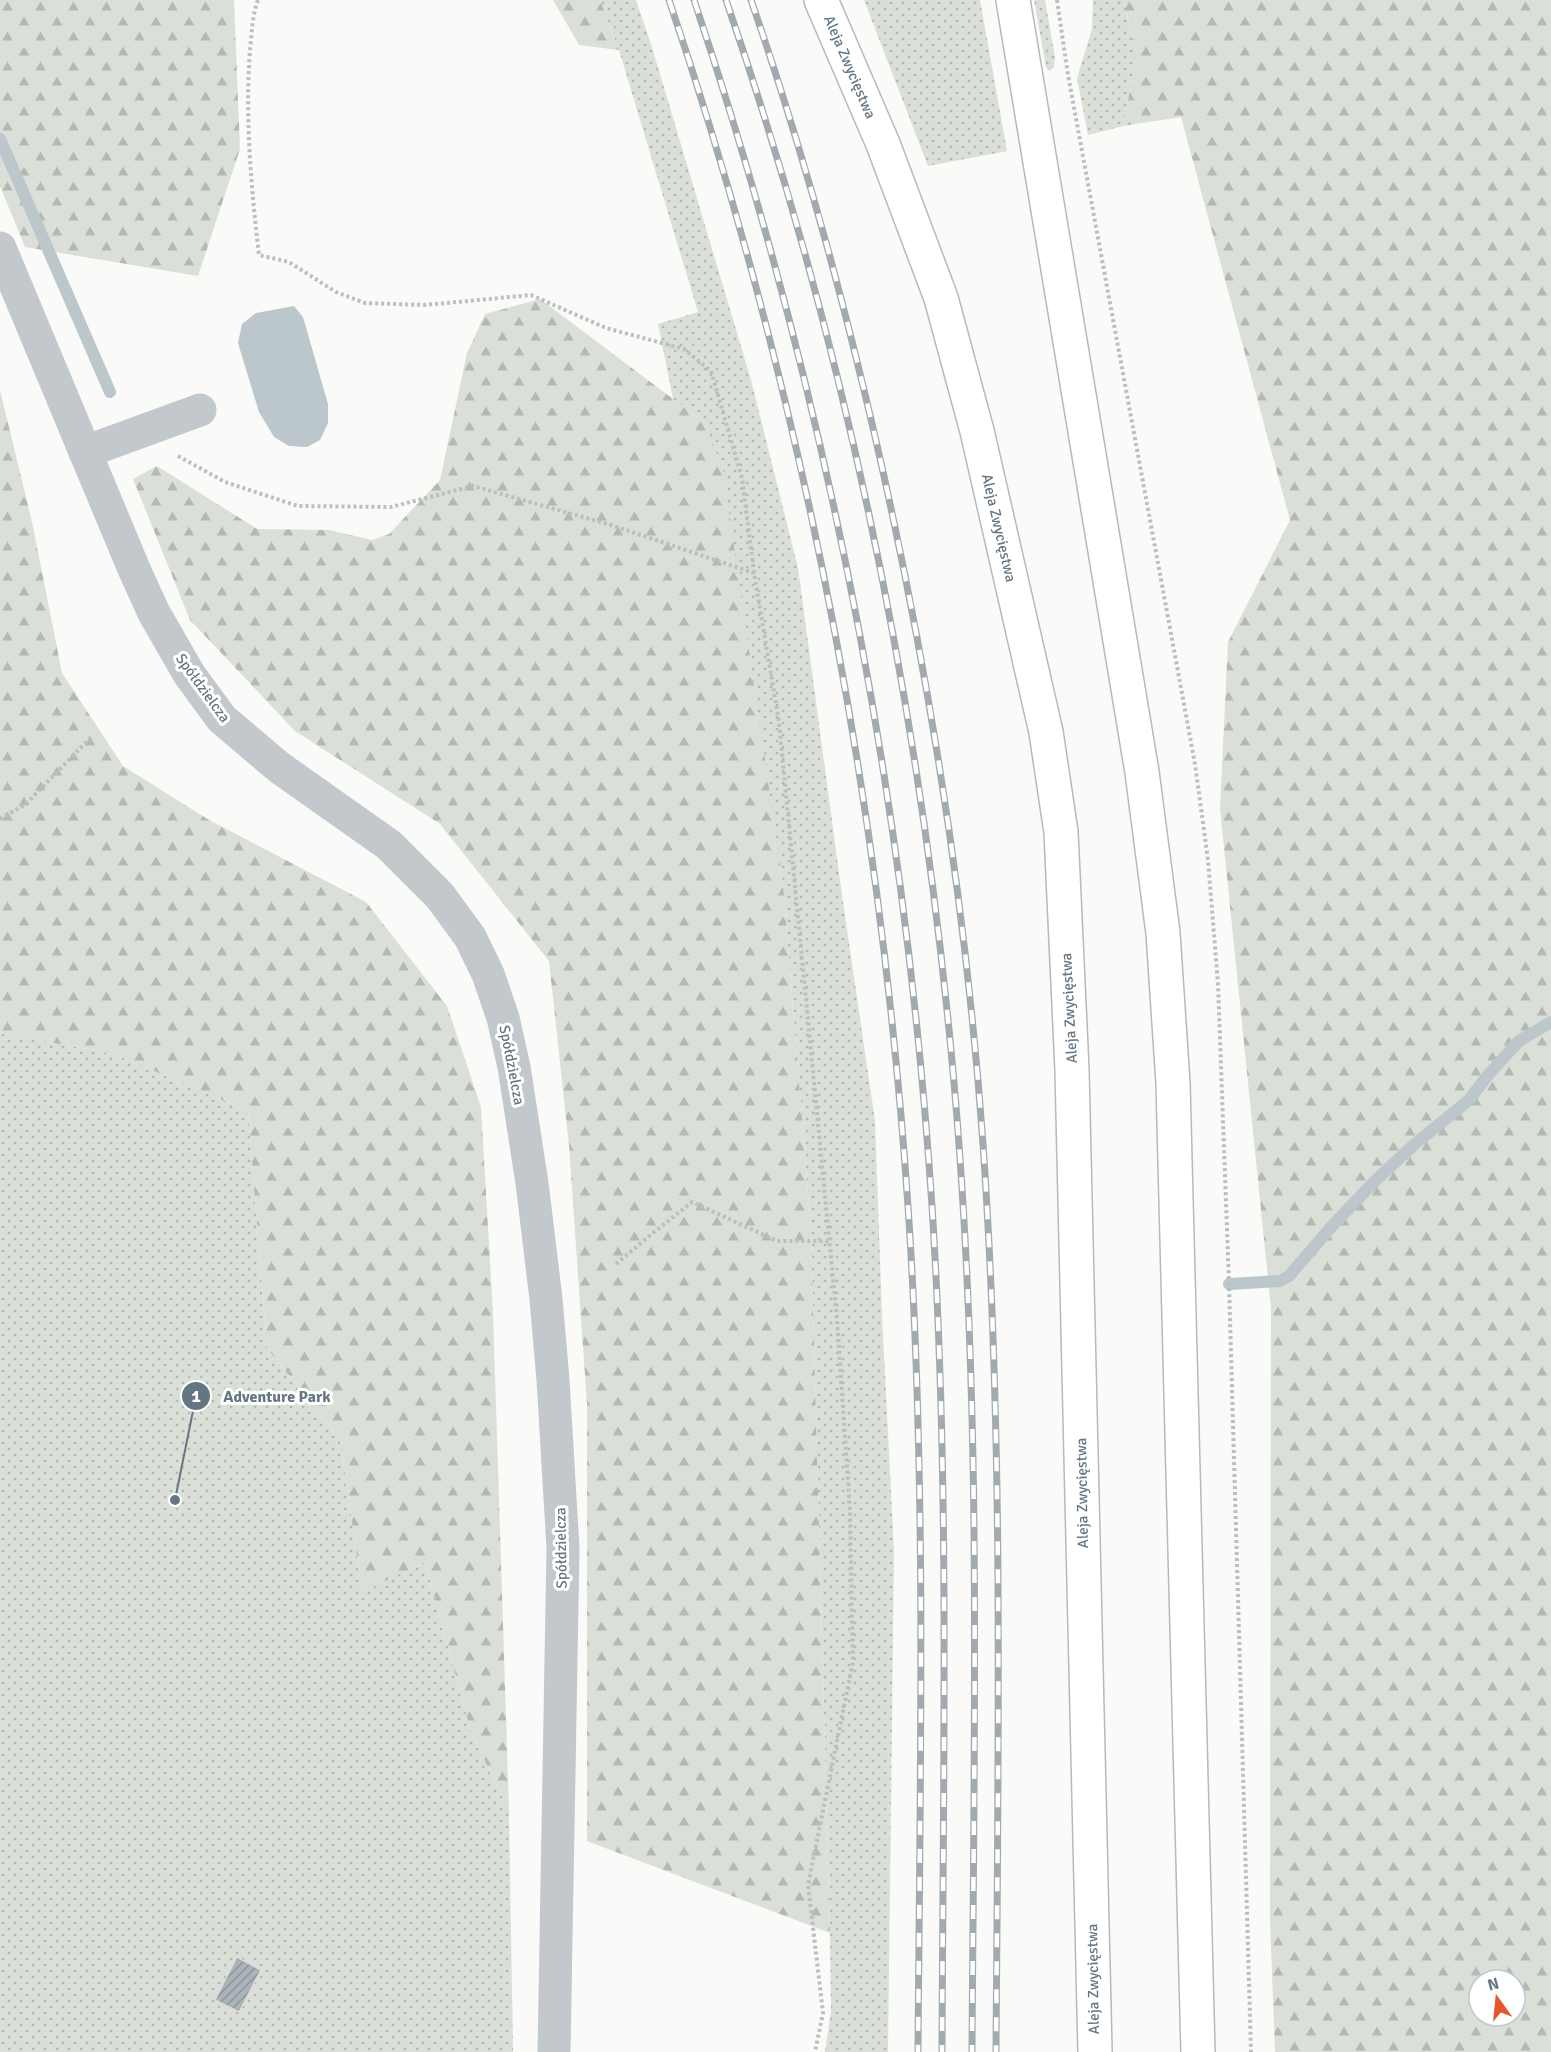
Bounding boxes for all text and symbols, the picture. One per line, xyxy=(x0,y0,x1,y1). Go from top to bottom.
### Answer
street label: Aleja Zwycięstwa xyxy=(820,13,880,121)
street label: Aleja Zwycięstwa xyxy=(978,472,1020,584)
street label: Spółdzielcza xyxy=(172,650,234,726)
street label: Aleja Zwycięstwa xyxy=(1057,952,1081,1064)
street label: Spółdzielcza xyxy=(495,1024,529,1106)
callout: Adventure Park xyxy=(181,1379,343,1413)
text: 1 xyxy=(191,1385,201,1407)
text: Adventure Park xyxy=(223,1387,331,1407)
street label: Aleja Zwycięstwa xyxy=(1072,1438,1092,1548)
street label: Spółdzielcza xyxy=(551,1507,571,1589)
street label: Aleja Zwycięstwa xyxy=(1083,1924,1103,2034)
north arrow xyxy=(1467,1968,1527,2028)
text: N xyxy=(1485,1973,1501,1996)

